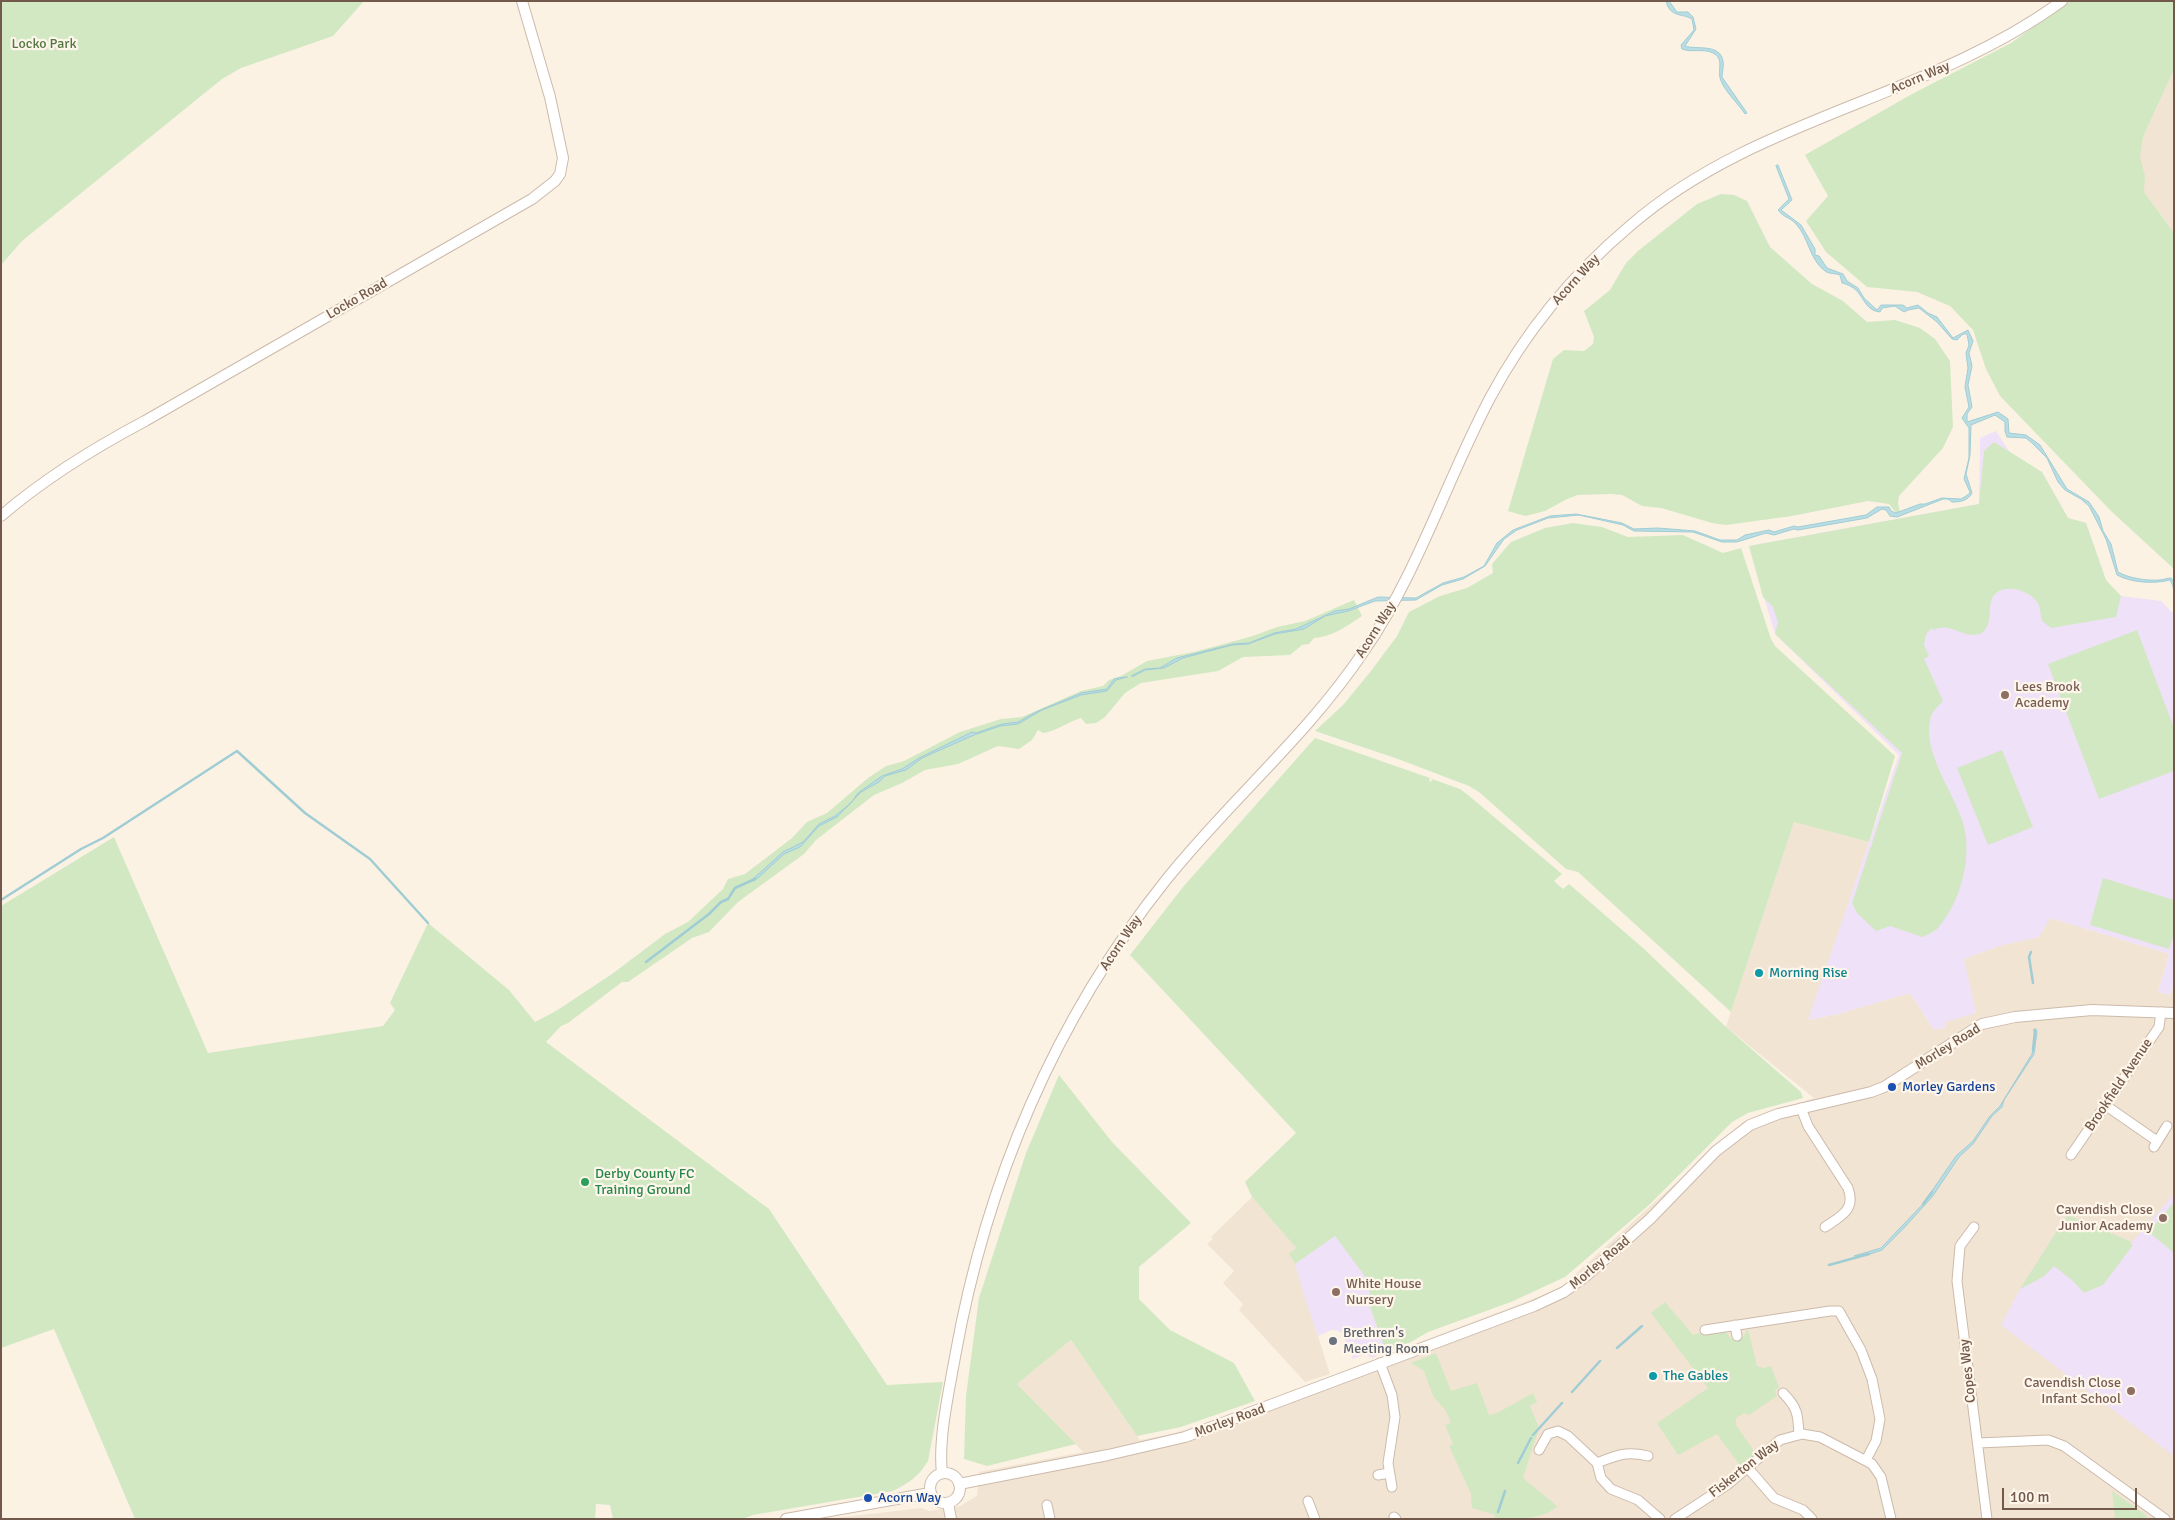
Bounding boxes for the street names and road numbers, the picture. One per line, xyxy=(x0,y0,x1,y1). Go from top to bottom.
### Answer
street label: Acorn Way xyxy=(1888,58,1952,98)
street label: Acorn Way xyxy=(1549,251,1603,309)
street label: Locko Road xyxy=(323,275,391,323)
street label: Acorn Way xyxy=(1352,599,1400,661)
street label: Acorn Way xyxy=(1096,912,1146,974)
street label: Morley Road xyxy=(1912,1020,1984,1074)
street label: Brookfield Avenue xyxy=(2082,1035,2156,1135)
street label: Morley Road xyxy=(1566,1233,1634,1293)
street label: Copes Way xyxy=(1956,1338,1980,1404)
street label: Morley Road xyxy=(1192,1400,1268,1442)
street label: Fiskerton Way xyxy=(1706,1437,1782,1501)

